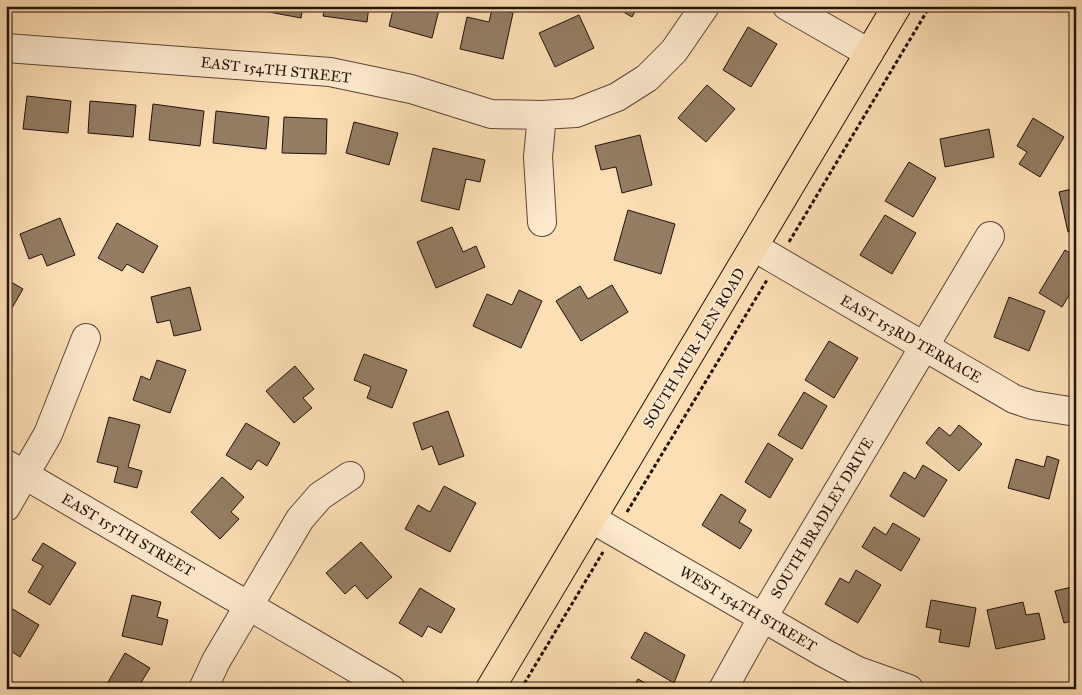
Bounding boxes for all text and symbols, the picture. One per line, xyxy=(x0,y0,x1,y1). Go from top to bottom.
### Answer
street label: EAST 154TH STREET xyxy=(200,53,352,87)
street label: SOUTH MUR-LEN ROAD xyxy=(639,265,749,431)
street label: EAST 153RD TERRACE xyxy=(837,291,985,387)
street label: SOUTH BRADLEY DRIVE xyxy=(767,434,877,602)
street label: EAST 155TH STREET xyxy=(58,490,198,580)
street label: WEST 154TH STREET xyxy=(676,562,820,656)

